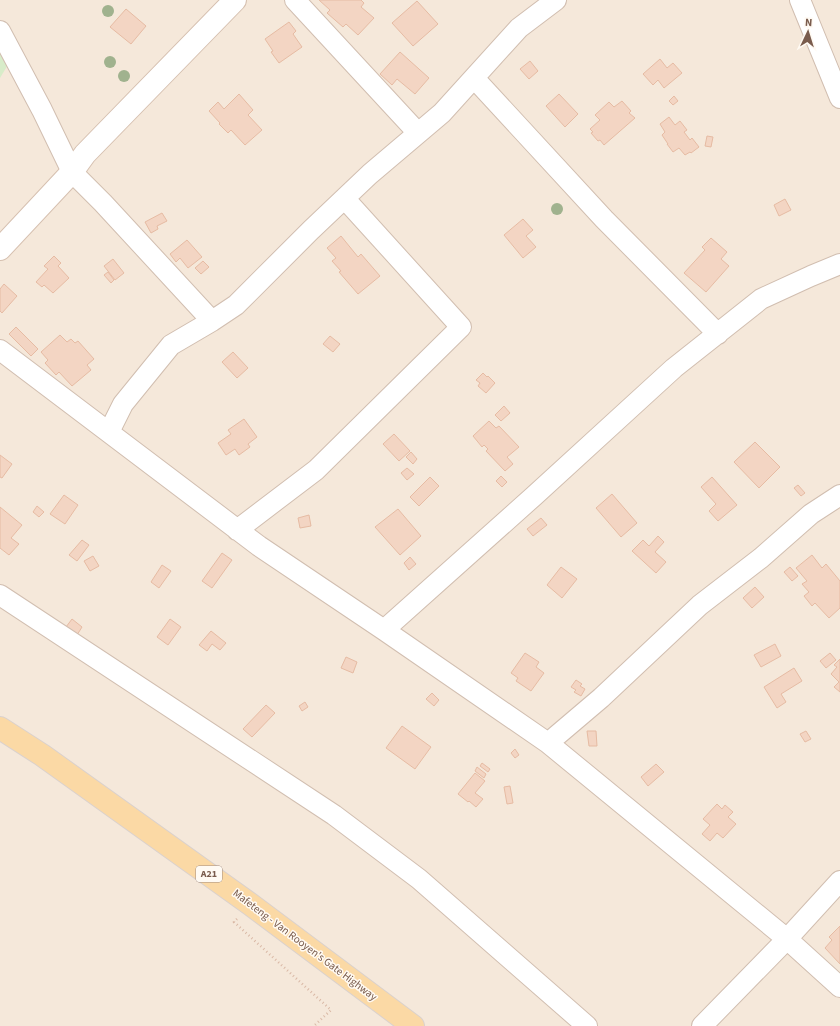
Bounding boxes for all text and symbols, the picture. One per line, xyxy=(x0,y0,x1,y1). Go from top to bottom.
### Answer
north arrow xyxy=(788,12,828,52)
text: N xyxy=(804,15,813,30)
road number: A21 xyxy=(196,866,222,882)
street label: Mafeteng - Van Rooyen's Gate Highway xyxy=(230,886,380,1004)

